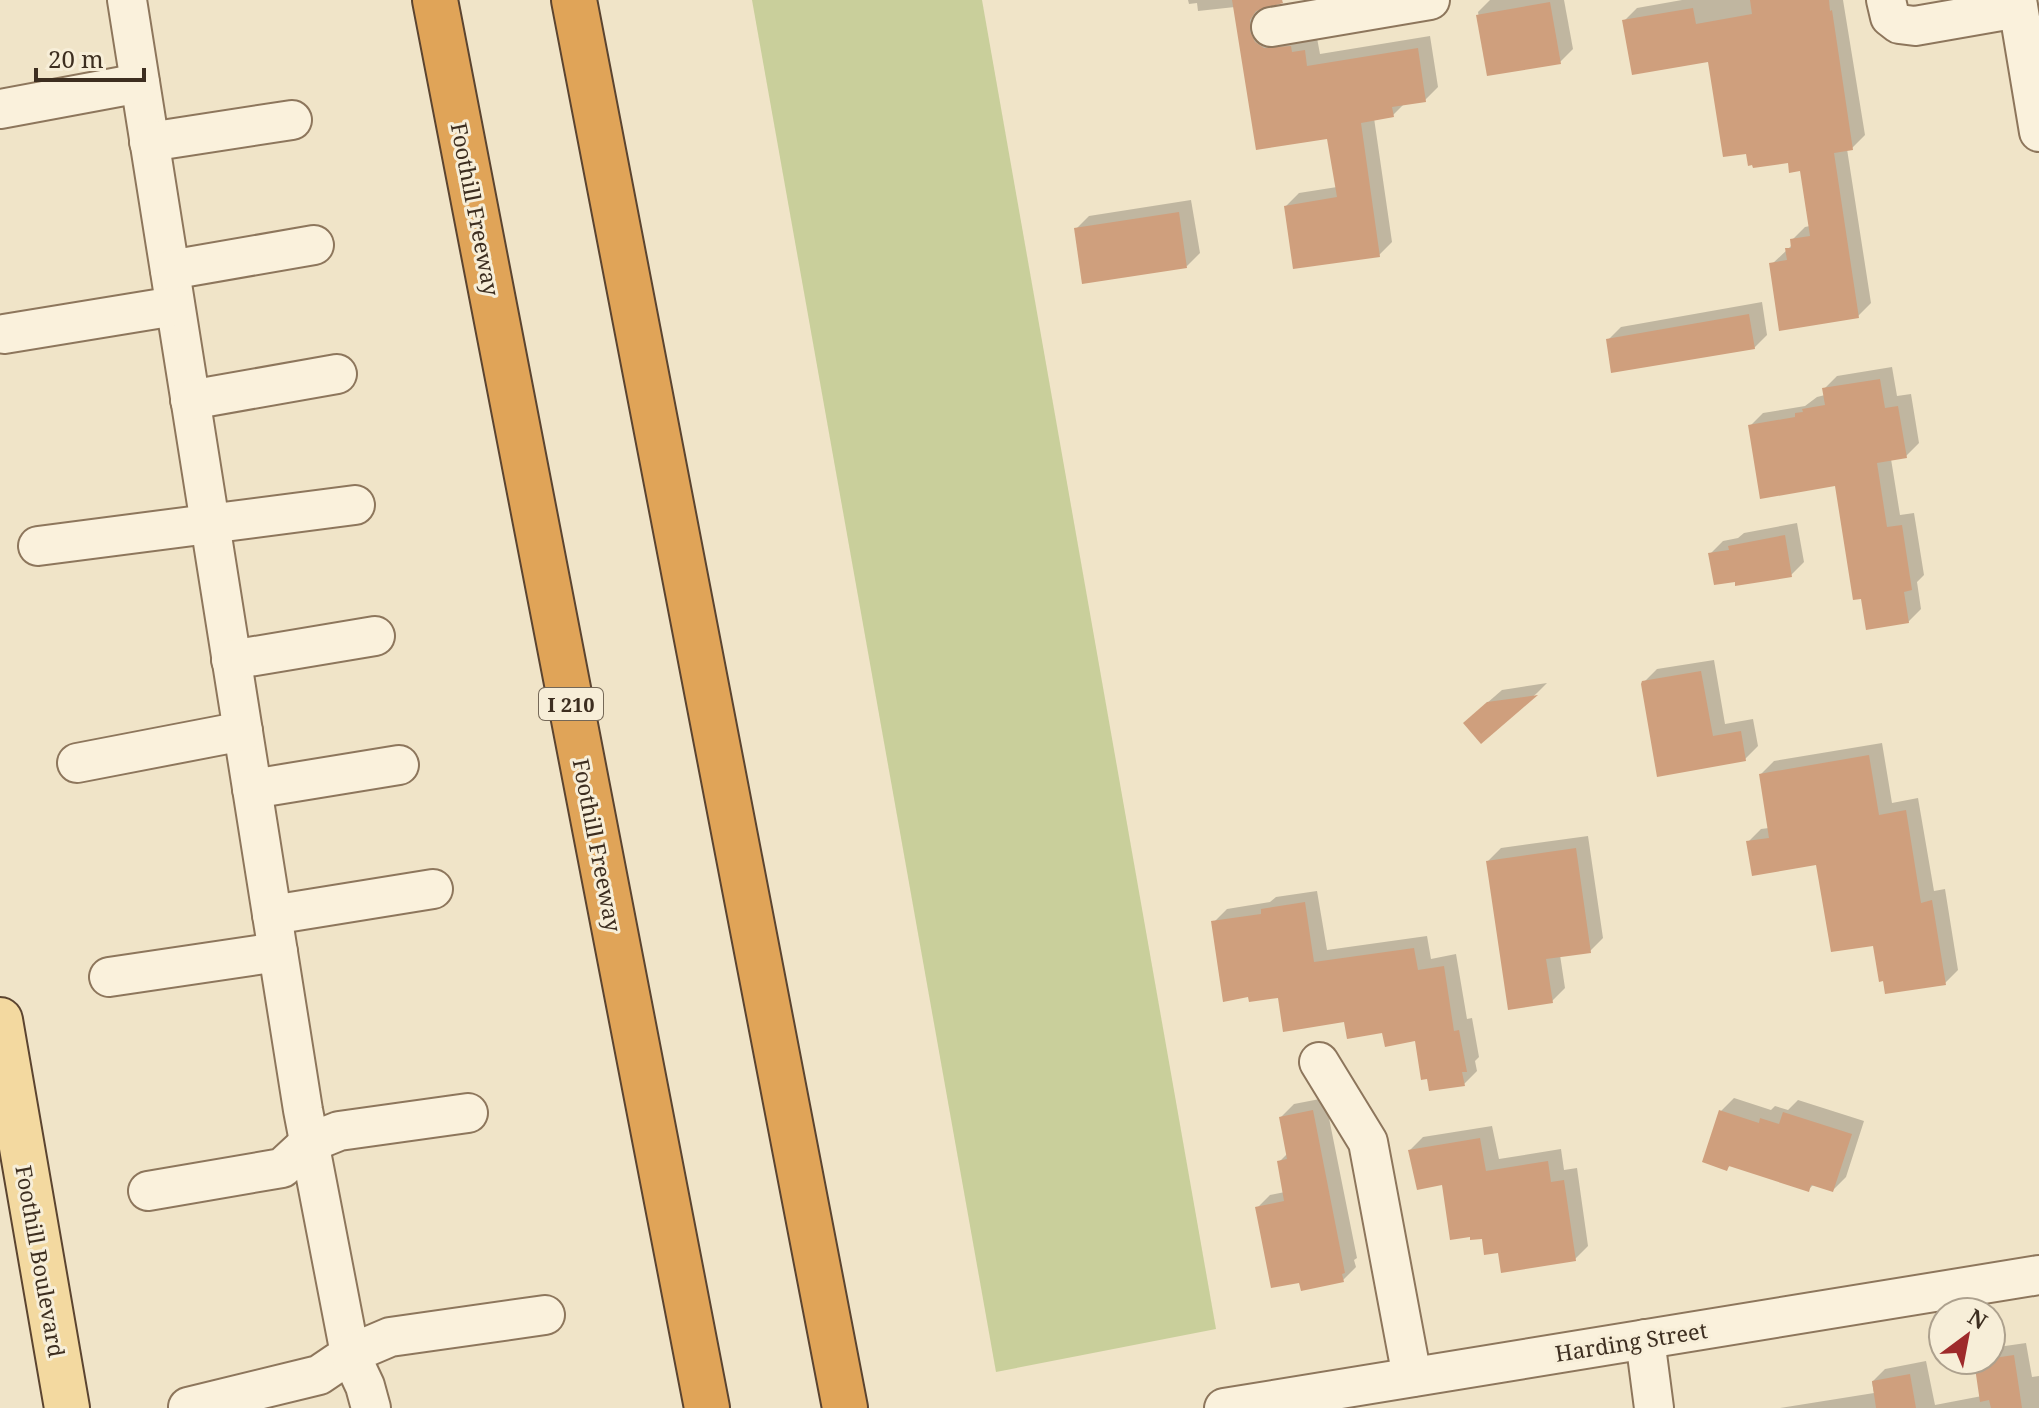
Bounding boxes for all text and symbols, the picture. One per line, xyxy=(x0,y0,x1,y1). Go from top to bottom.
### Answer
scale bar xyxy=(36,32,144,82)
text: 20 m xyxy=(48,42,104,75)
street label: Foothill Freeway xyxy=(445,120,508,299)
road number: I 210 xyxy=(539,688,603,720)
street label: Foothill Freeway xyxy=(567,756,630,935)
street label: Foothill Boulevard xyxy=(9,1163,73,1360)
north arrow xyxy=(1927,1296,2007,1376)
text: N xyxy=(1963,1301,1993,1336)
street label: Harding Street xyxy=(1553,1314,1710,1368)

